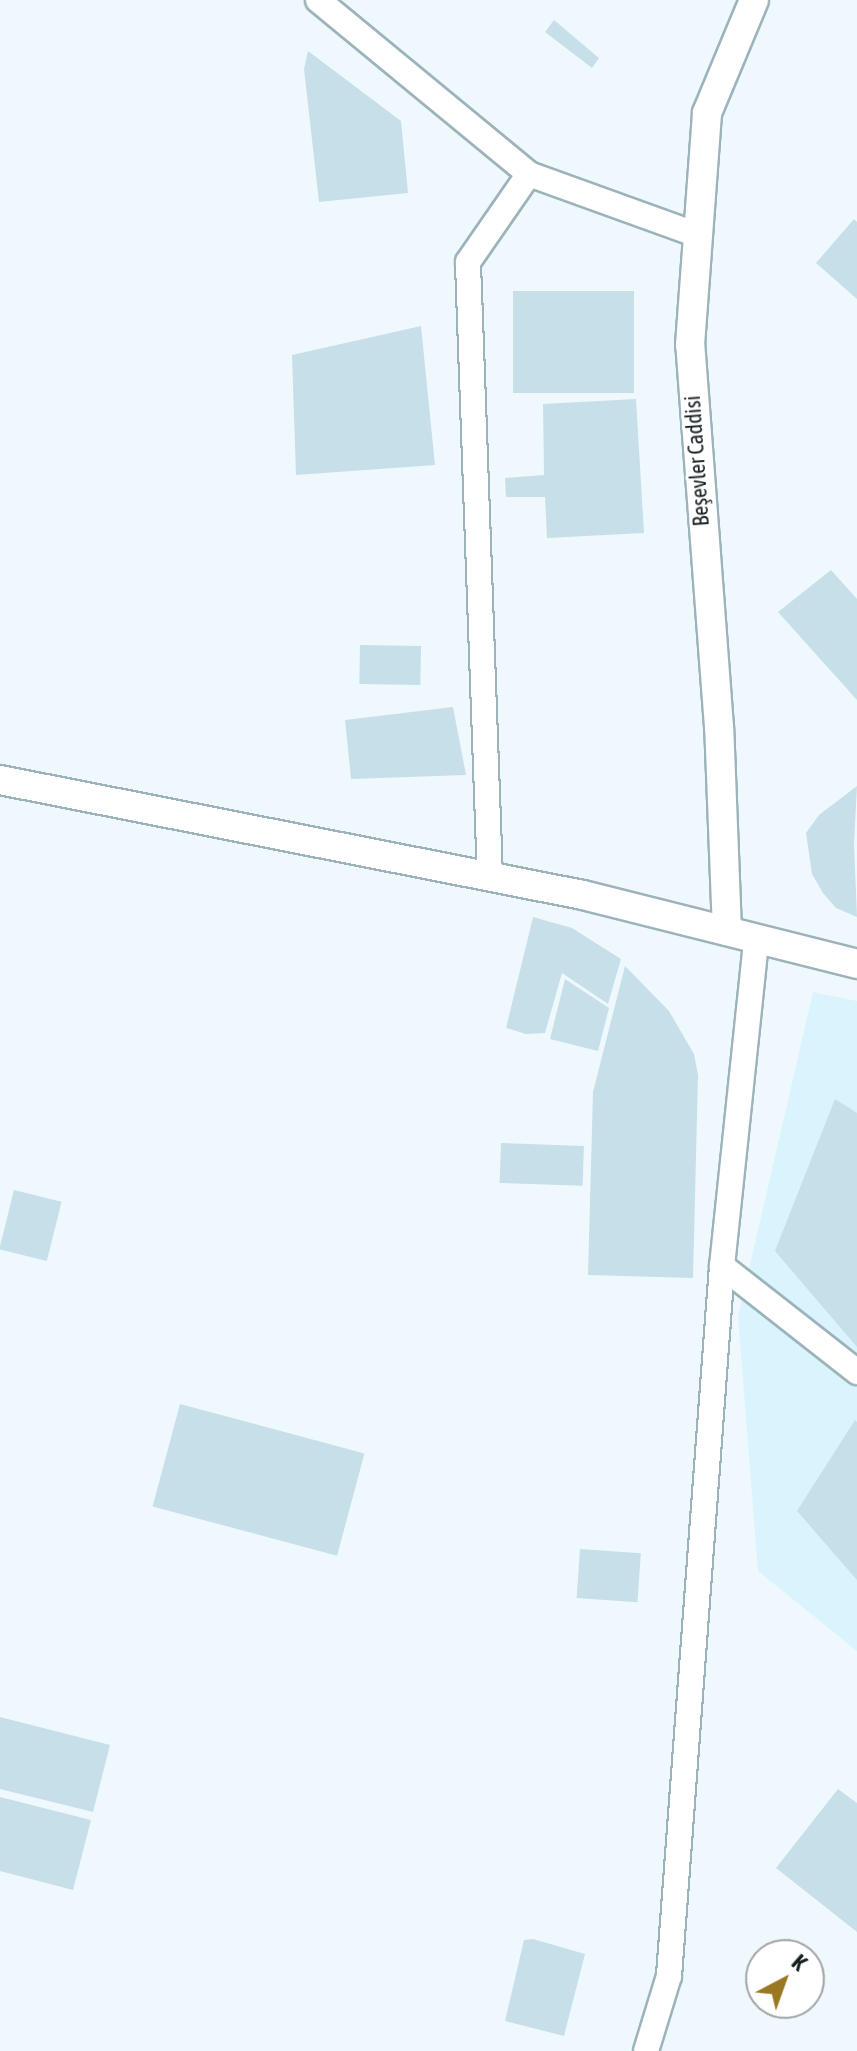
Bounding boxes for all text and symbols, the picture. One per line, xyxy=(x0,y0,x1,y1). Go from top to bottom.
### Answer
street label: Beşevler Caddisi xyxy=(679,395,715,527)
north arrow xyxy=(745,1939,825,2019)
text: K xyxy=(787,1949,812,1976)

